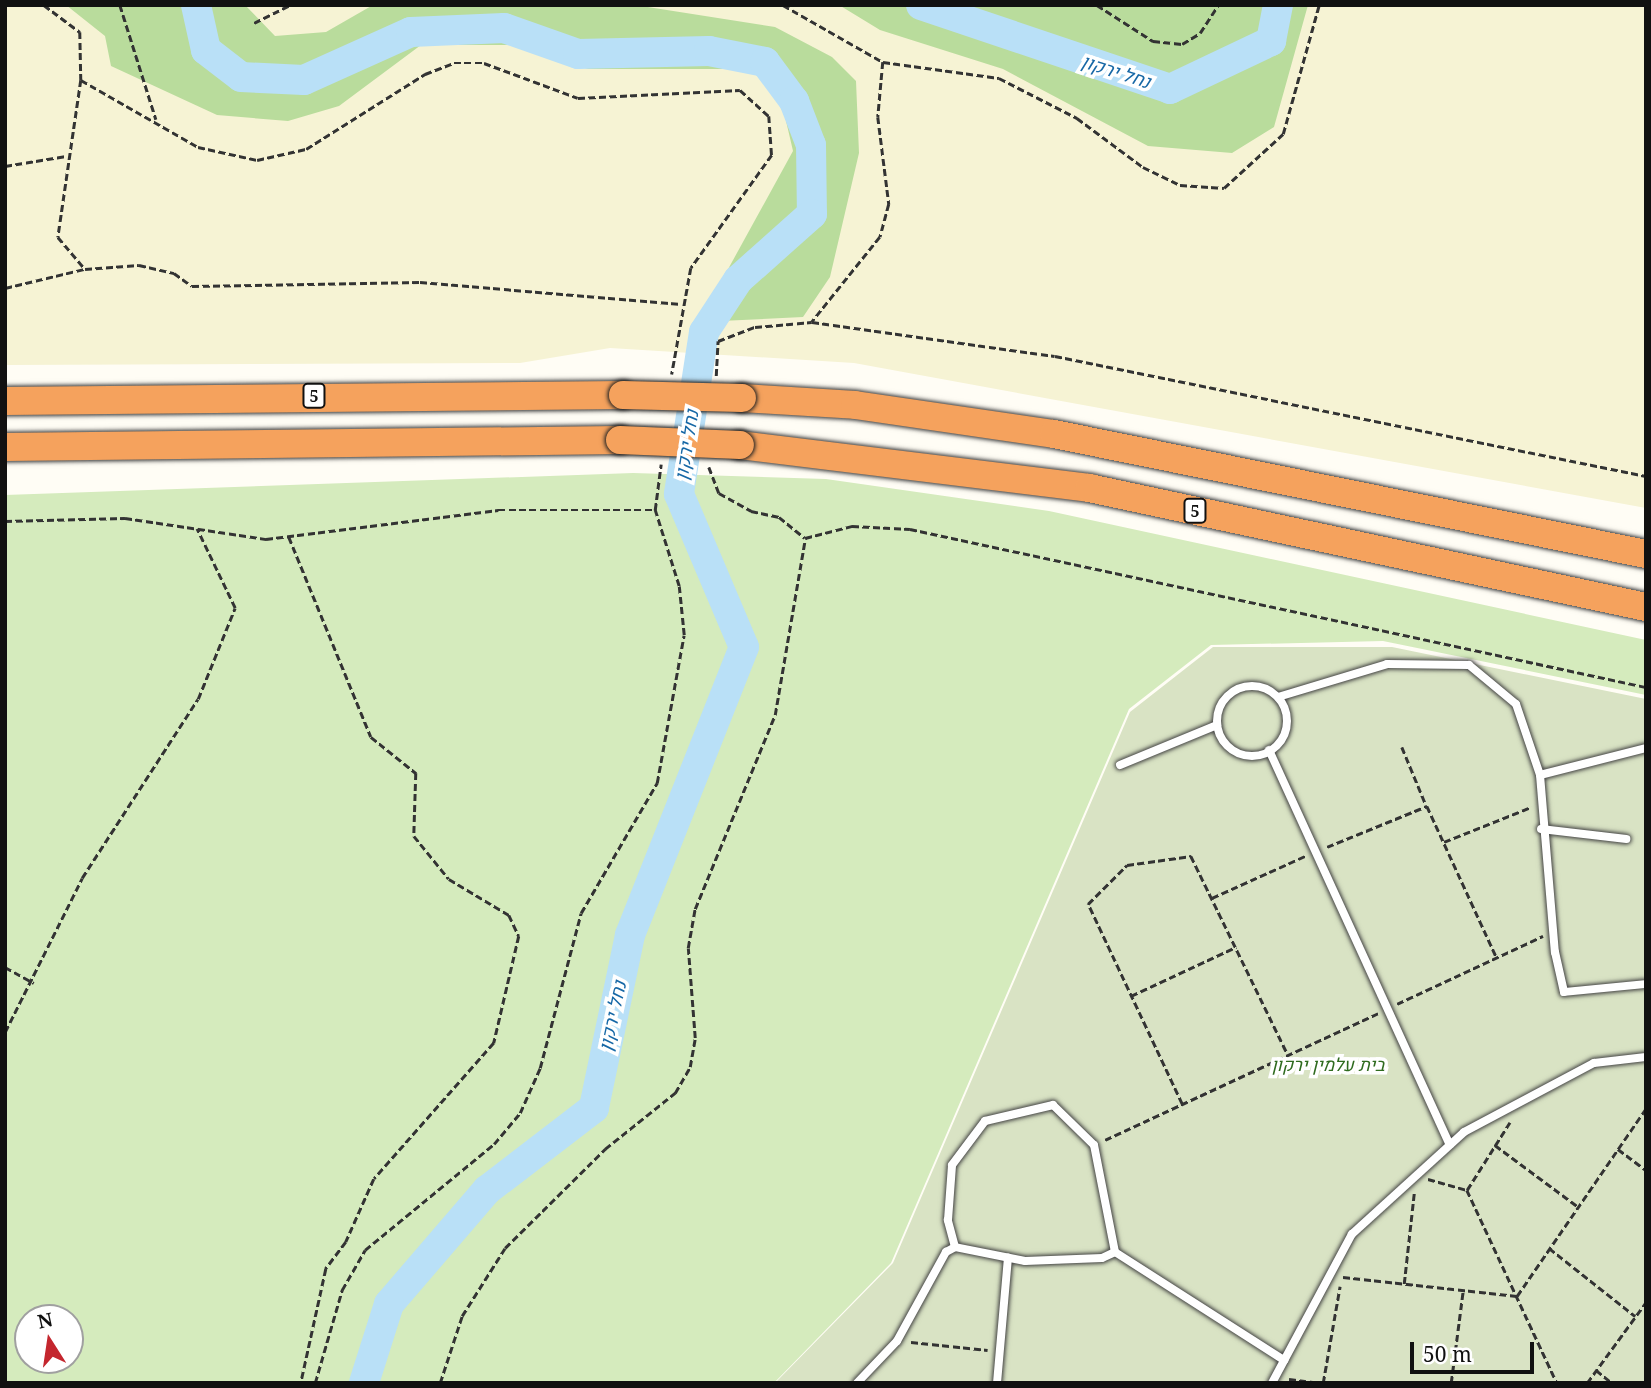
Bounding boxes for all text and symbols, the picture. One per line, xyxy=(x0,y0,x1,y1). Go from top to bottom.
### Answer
water label: נחל ירקון xyxy=(1079,50,1153,94)
road number: 5 xyxy=(302,384,326,408)
water label: נחל ירקון xyxy=(670,408,704,482)
road number: 5 xyxy=(1183,498,1207,524)
water label: נחל ירקון xyxy=(594,979,632,1053)
park label: בית עלמין ירקון xyxy=(1271,1053,1385,1075)
north arrow xyxy=(14,1304,84,1374)
text: N xyxy=(35,1306,55,1335)
scale bar xyxy=(1413,1328,1537,1372)
text: 50 m xyxy=(1423,1340,1472,1368)

